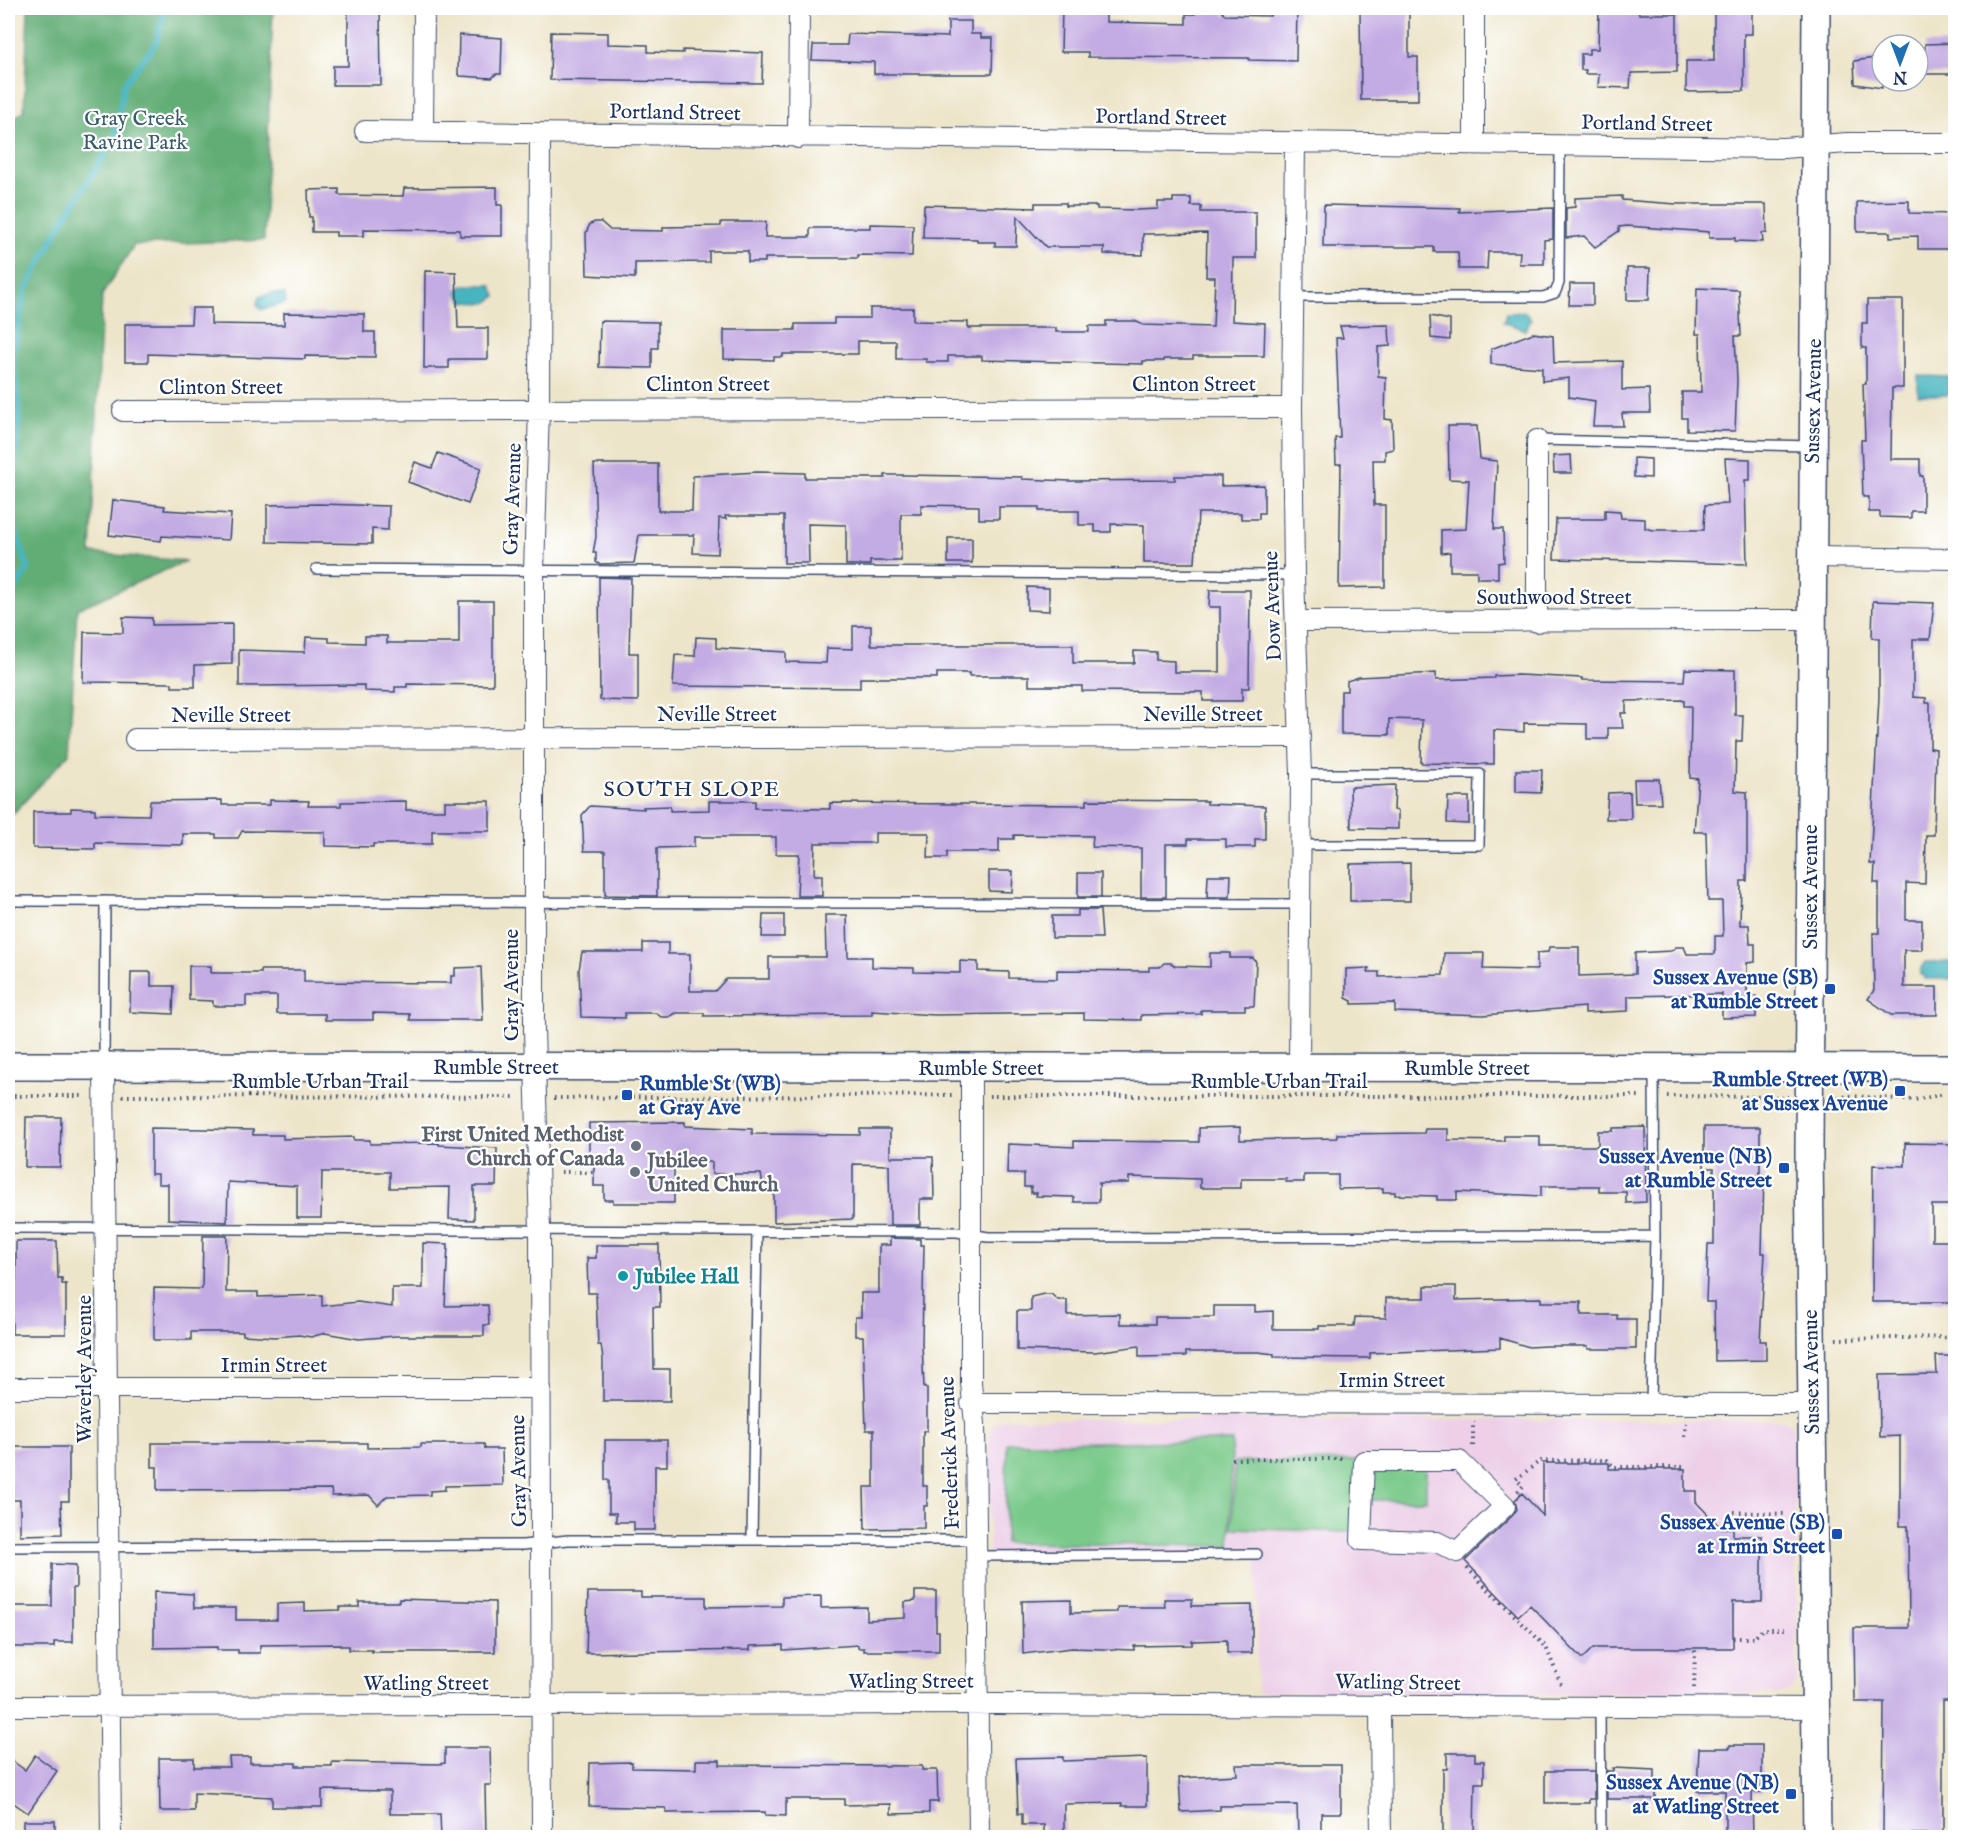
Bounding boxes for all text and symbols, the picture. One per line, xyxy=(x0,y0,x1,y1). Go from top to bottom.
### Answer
north arrow xyxy=(1870,33,1930,93)
text: N xyxy=(1893,66,1908,86)
street label: Portland Street xyxy=(609,99,741,128)
street label: Portland Street xyxy=(1095,104,1227,133)
park label: Gray Creek Ravine Park xyxy=(82,106,188,157)
street label: Portland Street xyxy=(1581,110,1713,139)
street label: Sussex Avenue xyxy=(1800,338,1829,464)
street label: Clinton Street xyxy=(646,372,770,399)
street label: Clinton Street xyxy=(1132,372,1256,399)
street label: Clinton Street xyxy=(159,375,283,402)
street label: Gray Avenue xyxy=(498,442,529,556)
street label: Dow Avenue xyxy=(1258,550,1289,662)
street label: Southwood Street xyxy=(1476,585,1632,612)
street label: Neville Street xyxy=(657,702,777,729)
street label: Neville Street xyxy=(1143,702,1263,729)
street label: Neville Street xyxy=(171,703,291,730)
district label: SOUTH SLOPE xyxy=(603,776,781,804)
street label: Sussex Avenue xyxy=(1798,824,1825,950)
street label: Gray Avenue xyxy=(499,928,526,1041)
place label: Sussex Avenue (SB) at Rumble Street xyxy=(1653,965,1819,1016)
marker: Sussex Avenue (SB) at Rumble Street xyxy=(1823,982,1837,996)
street label: Rumble Street xyxy=(433,1055,559,1082)
street label: Rumble Street xyxy=(918,1056,1044,1083)
street label: Rumble Street xyxy=(1404,1056,1530,1083)
place label: Rumble Street (WB) at Sussex Avenue xyxy=(1712,1067,1888,1118)
street label: Rumble Urban Trail xyxy=(232,1069,409,1096)
street label: Rumble Urban Trail xyxy=(1191,1069,1368,1096)
place label: Rumble St (WB) at Gray Ave xyxy=(639,1071,781,1122)
marker: Rumble Street (WB) at Sussex Avenue xyxy=(1893,1084,1907,1098)
marker: Rumble St (WB) at Gray Ave xyxy=(620,1088,634,1102)
place label: First United Methodist Church of Canada xyxy=(421,1122,625,1173)
marker: First United Methodist Church of Canada xyxy=(629,1139,643,1153)
place label: Sussex Avenue (NB) at Rumble Street xyxy=(1599,1144,1773,1195)
place label: Jubilee United Church xyxy=(644,1148,779,1199)
marker: Sussex Avenue (NB) at Rumble Street xyxy=(1777,1161,1791,1175)
marker: Jubilee United Church xyxy=(628,1165,642,1179)
place label: Jubilee Hall xyxy=(632,1264,740,1291)
marker: Jubilee Hall xyxy=(616,1269,630,1283)
street label: Waverley Avenue xyxy=(72,1294,99,1443)
street label: Sussex Avenue xyxy=(1798,1309,1827,1435)
street label: Irmin Street xyxy=(221,1353,327,1380)
street label: Irmin Street xyxy=(1339,1368,1445,1395)
street label: Frederick Avenue xyxy=(934,1375,967,1530)
street label: Gray Avenue xyxy=(505,1414,534,1527)
place label: Sussex Avenue (SB) at Irmin Street xyxy=(1660,1510,1826,1561)
marker: Sussex Avenue (SB) at Irmin Street xyxy=(1830,1527,1844,1541)
street label: Watling Street xyxy=(848,1669,974,1696)
street label: Watling Street xyxy=(1335,1669,1461,1698)
street label: Watling Street xyxy=(363,1671,489,1698)
place label: Sussex Avenue (NB) at Watling Street xyxy=(1606,1770,1780,1821)
marker: Sussex Avenue (NB) at Watling Street xyxy=(1784,1787,1798,1801)

